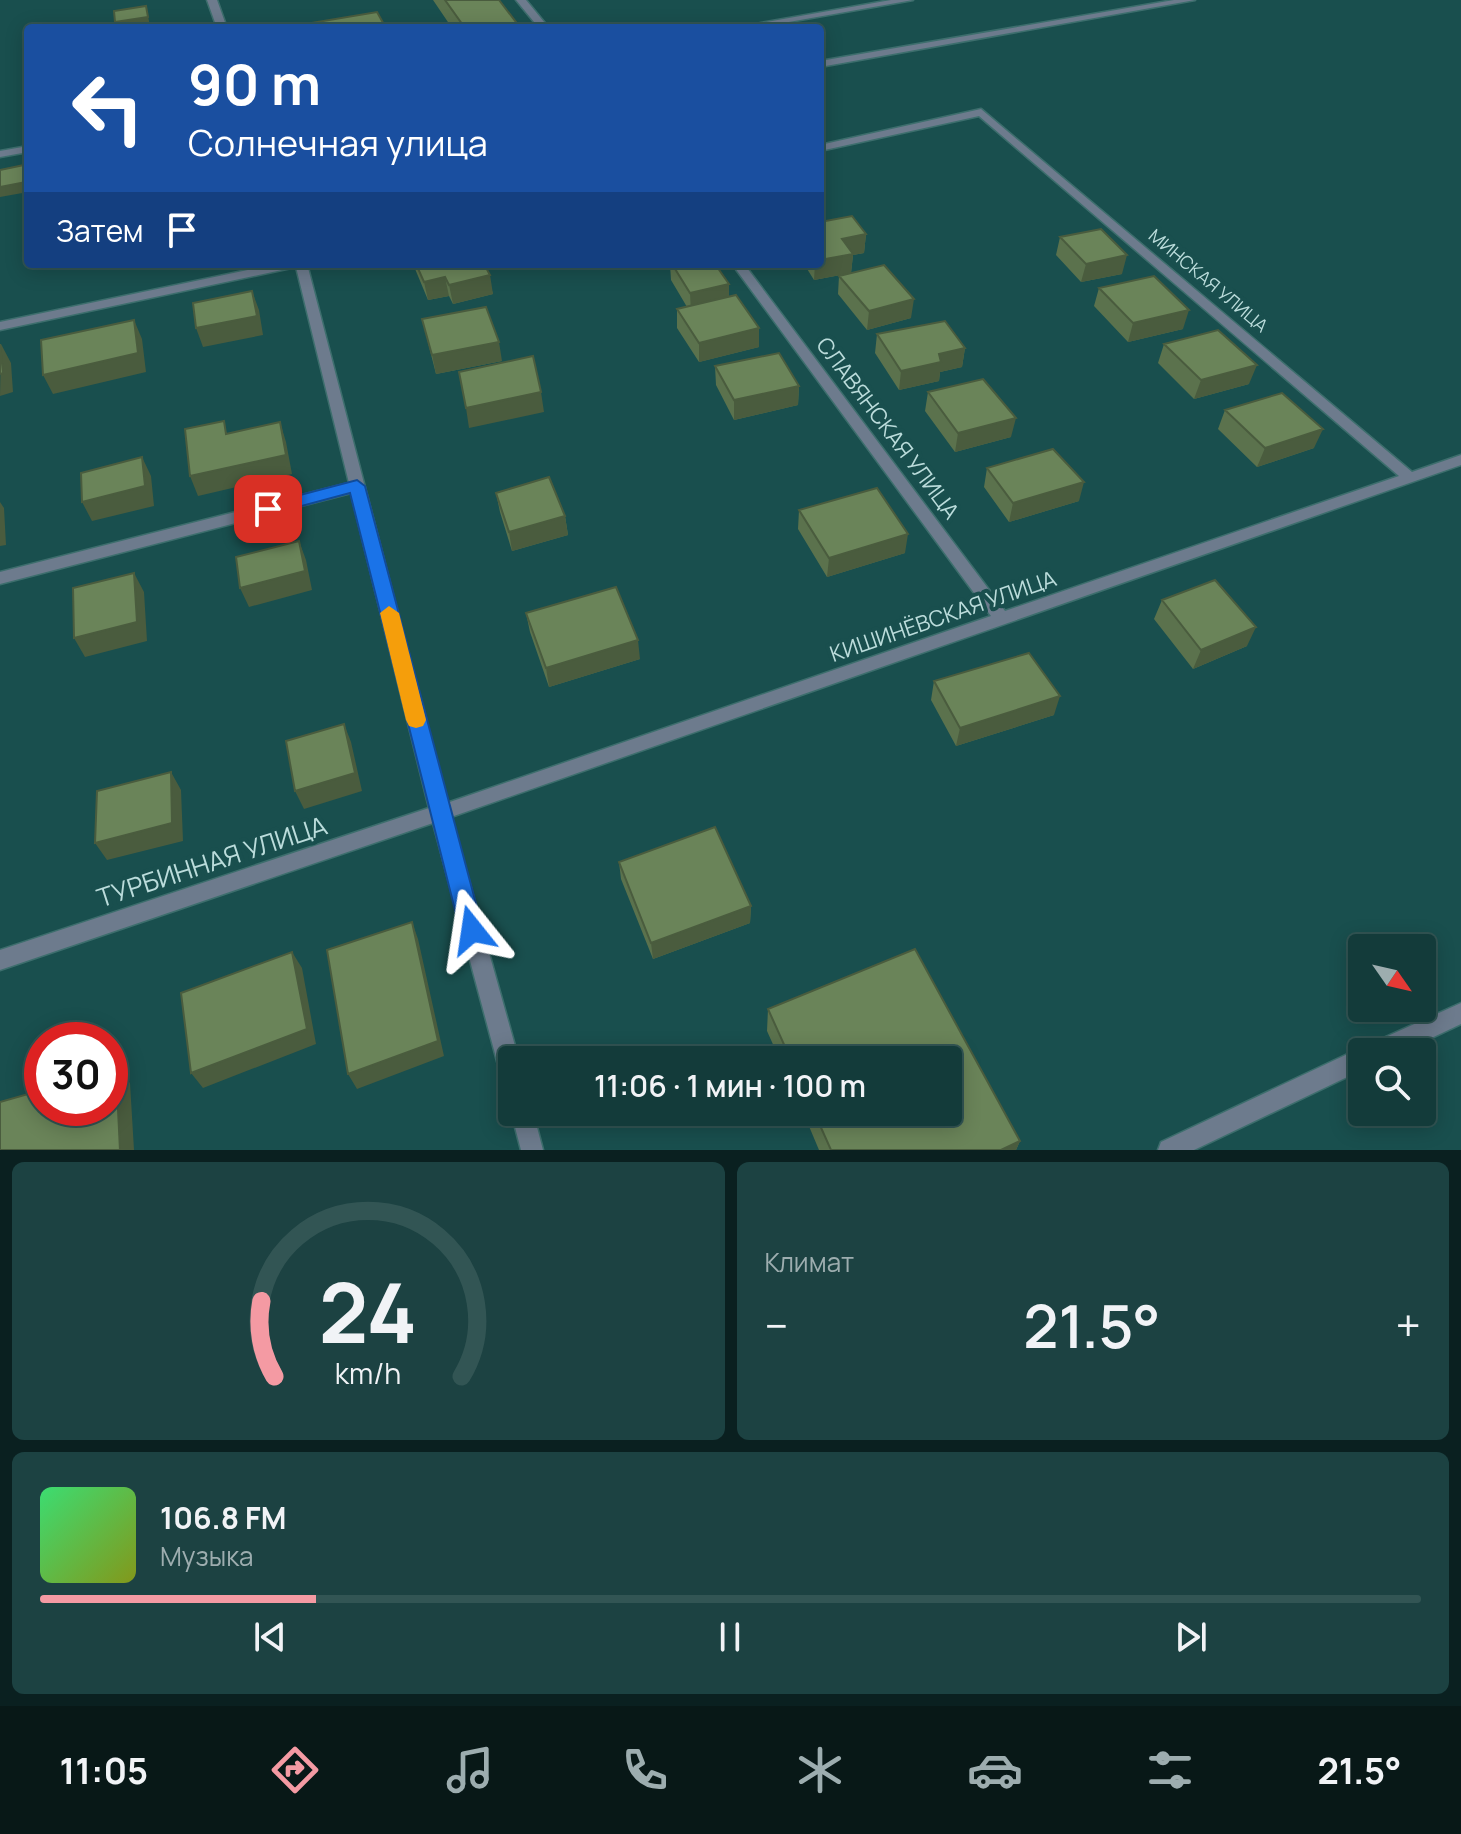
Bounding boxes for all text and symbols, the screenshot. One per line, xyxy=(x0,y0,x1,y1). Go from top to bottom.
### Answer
text: 90 m xyxy=(188,45,321,122)
icon: left xyxy=(56,56,160,160)
text: Солнечная улица xyxy=(188,118,488,167)
icon: arrive xyxy=(160,208,204,252)
text: Затем xyxy=(56,210,144,251)
street label: МИНСКАЯ УЛИЦА xyxy=(1144,223,1274,338)
street label: СЛАВЯНСКАЯ УЛИЦА xyxy=(810,331,966,525)
pin xyxy=(234,475,302,543)
icon: arrive xyxy=(246,487,290,531)
street label: КИШИНЁВСКАЯ УЛИЦА xyxy=(826,563,1060,669)
street label: ТУРБИННАЯ УЛИЦА xyxy=(92,807,331,915)
position arrow xyxy=(430,888,514,972)
north arrow xyxy=(1348,934,1436,1022)
map controls xyxy=(1348,934,1436,1126)
speed limit sign: 30 xyxy=(24,1022,128,1126)
button: search xyxy=(1348,1038,1436,1126)
text: 11:06 · 1 мин · 100 m xyxy=(594,1065,866,1106)
text: Климат xyxy=(765,1244,854,1280)
text: 24 xyxy=(319,1254,418,1368)
text: 21.5° xyxy=(1023,1284,1161,1366)
text: − xyxy=(765,1295,788,1355)
text: + xyxy=(1396,1295,1421,1355)
text: km/h xyxy=(335,1354,401,1393)
text: 106.8 FM xyxy=(160,1497,286,1538)
text: Музыка xyxy=(160,1538,254,1574)
icon: previous xyxy=(248,1615,292,1659)
icon: pause xyxy=(708,1615,752,1659)
icon: next xyxy=(1169,1615,1213,1659)
icon: directions xyxy=(267,1742,323,1798)
icon: music xyxy=(442,1742,498,1798)
icon: phone xyxy=(617,1742,673,1798)
icon: climate xyxy=(792,1742,848,1798)
icon: car xyxy=(967,1742,1023,1798)
icon: filters xyxy=(1142,1742,1198,1798)
text: 11:05 xyxy=(60,1746,148,1795)
text: 21.5° xyxy=(1317,1746,1401,1795)

